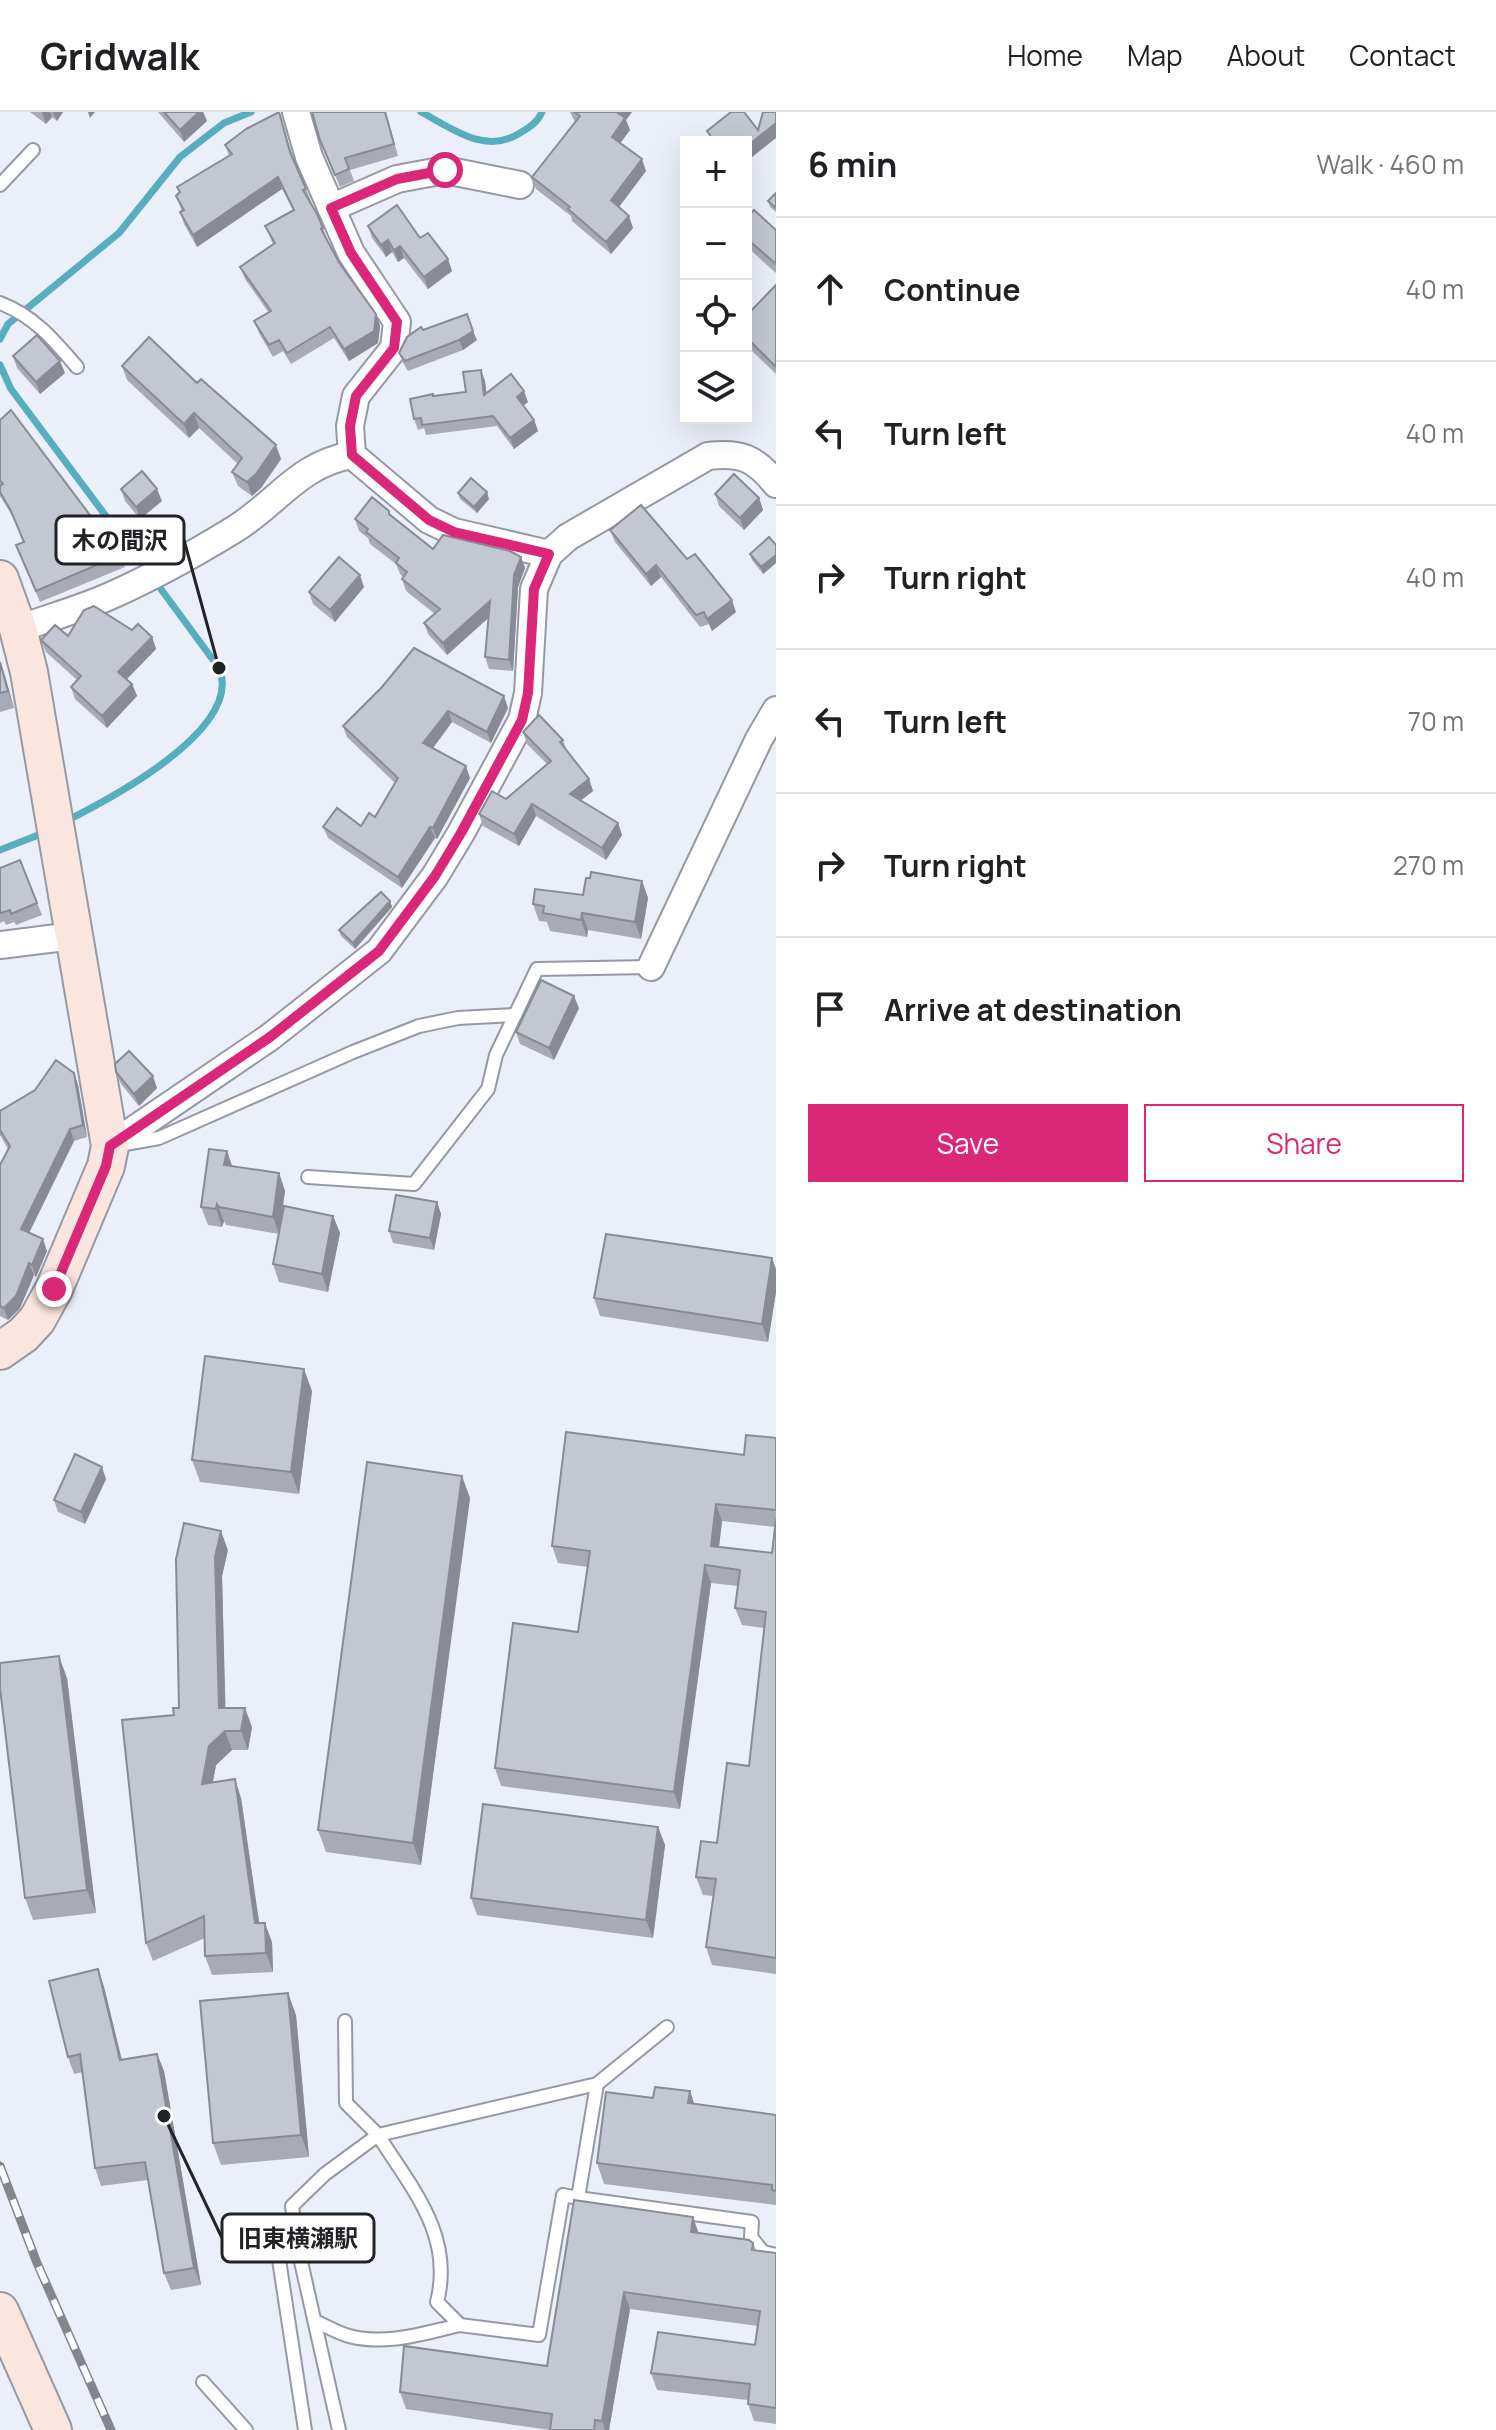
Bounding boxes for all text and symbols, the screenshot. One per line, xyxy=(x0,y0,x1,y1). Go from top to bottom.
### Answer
text: Gridwalk xyxy=(40,29,199,81)
text: Home xyxy=(1007,36,1083,74)
text: Map xyxy=(1127,36,1183,74)
text: About xyxy=(1227,36,1305,74)
text: Contact xyxy=(1349,36,1456,74)
map controls xyxy=(680,136,752,424)
button: + xyxy=(680,136,752,208)
text: 6 min xyxy=(808,141,897,187)
text: Walk · 460 m xyxy=(1317,146,1464,182)
route start xyxy=(427,152,463,188)
button: − xyxy=(680,208,752,280)
icon: ahead xyxy=(808,267,852,311)
text: Continue xyxy=(884,269,1020,310)
text: 40 m xyxy=(1406,271,1464,307)
button: locate xyxy=(680,280,752,352)
button: layers xyxy=(680,352,752,424)
icon: left xyxy=(808,411,852,455)
text: Turn left xyxy=(884,413,1007,454)
text: 40 m xyxy=(1406,415,1464,451)
callout: 木の間沢 xyxy=(56,516,184,564)
text: 木の間沢 xyxy=(72,523,168,556)
icon: right xyxy=(808,555,852,599)
text: Turn right xyxy=(884,557,1027,598)
text: 40 m xyxy=(1406,559,1464,595)
icon: left xyxy=(808,699,852,743)
text: Turn left xyxy=(884,701,1007,742)
text: 70 m xyxy=(1408,703,1464,739)
icon: right xyxy=(808,843,852,887)
text: Turn right xyxy=(884,845,1027,886)
text: 270 m xyxy=(1393,847,1464,883)
icon: arrive xyxy=(808,987,852,1031)
text: Arrive at destination xyxy=(884,989,1182,1030)
button: Save xyxy=(808,1104,1128,1182)
button: Share xyxy=(1144,1104,1464,1182)
route end xyxy=(36,1271,72,1307)
callout: 旧東横瀬駅 xyxy=(222,2214,374,2262)
text: 旧東横瀬駅 xyxy=(238,2221,358,2254)

